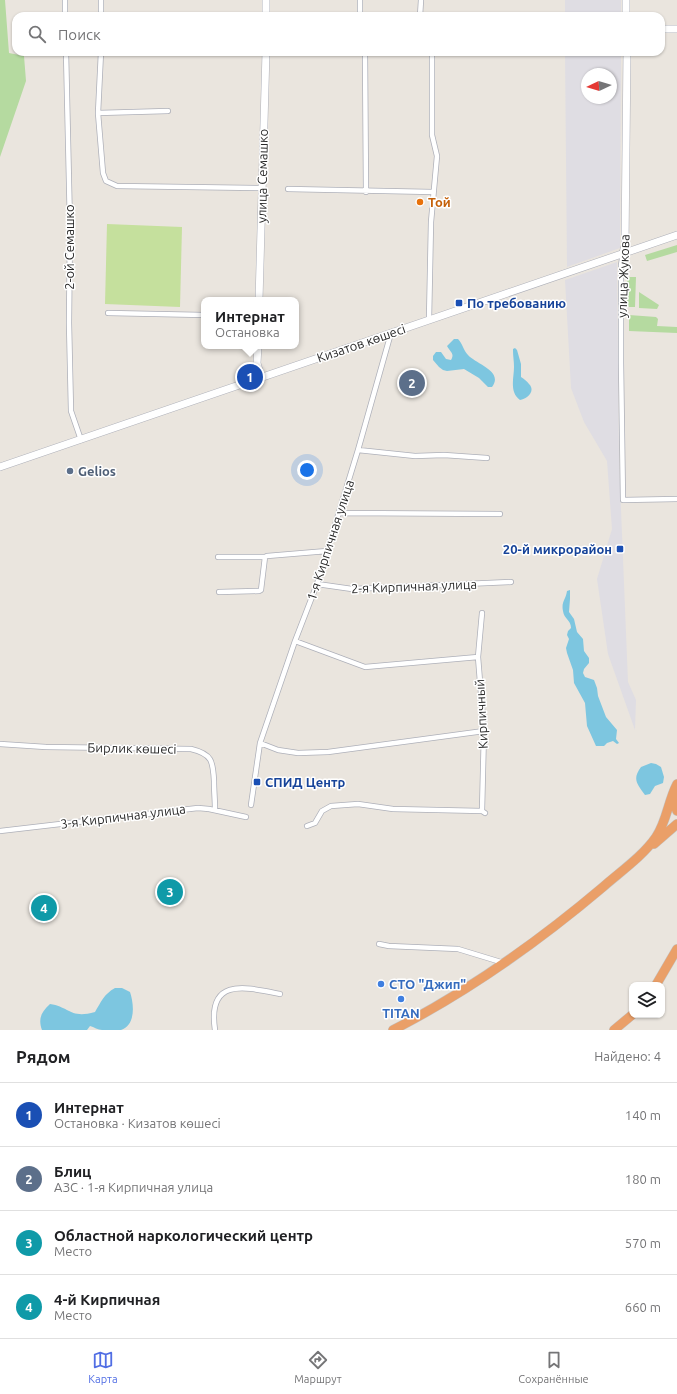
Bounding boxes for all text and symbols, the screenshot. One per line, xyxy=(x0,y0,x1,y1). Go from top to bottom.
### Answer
search box xyxy=(12,12,665,56)
icon: search xyxy=(26,23,48,45)
text: Поиск xyxy=(58,26,101,43)
north arrow xyxy=(581,68,617,104)
street label: улица Семашко xyxy=(254,129,270,223)
place label: Той xyxy=(428,195,451,209)
marker: Той xyxy=(415,197,425,207)
street label: 2-ой Семашко xyxy=(62,204,76,290)
street label: улица Жукова xyxy=(615,234,631,318)
place label: По требованию xyxy=(467,296,566,310)
popup xyxy=(201,297,299,349)
marker: По требованию xyxy=(454,298,464,308)
text: Интернат xyxy=(215,308,285,325)
street label: Кизатов көшесі xyxy=(315,321,407,365)
text: Остановка xyxy=(215,325,280,339)
pin: 1 xyxy=(237,362,263,392)
pin: 2 xyxy=(399,368,425,398)
your location xyxy=(297,460,317,480)
place label: Gelios xyxy=(78,464,116,478)
marker: Gelios xyxy=(65,466,75,476)
street label: 1-я Кирпичная улица xyxy=(304,478,356,602)
place label: 20-й микрорайон xyxy=(503,542,612,556)
marker: 20-й микрорайон xyxy=(615,544,625,554)
street label: 2-я Кирпичная улица xyxy=(351,577,477,595)
street label: Кирпичный xyxy=(472,679,490,749)
street label: Бирлик көшесі xyxy=(87,740,177,756)
place label: СПИД Центр xyxy=(265,775,345,789)
marker: СПИД Центр xyxy=(252,777,262,787)
street label: 3-я Кирпичная улица xyxy=(60,801,186,831)
pin: 3 xyxy=(157,877,183,907)
pin: 4 xyxy=(31,893,57,923)
place label: СТО "Джип" xyxy=(389,977,466,991)
marker: СТО "Джип" xyxy=(376,979,386,989)
map controls xyxy=(629,982,665,1018)
button: layers xyxy=(629,982,665,1018)
marker: TITAN xyxy=(396,994,406,1004)
place label: TITAN xyxy=(382,1006,420,1020)
text: Рядом xyxy=(16,1047,71,1066)
text: Найдено: 4 xyxy=(594,1049,661,1063)
text: Интернат xyxy=(54,1099,124,1116)
text: 1 xyxy=(25,1108,33,1122)
text: 140 m xyxy=(625,1108,661,1122)
text: Остановка · Кизатов көшесі xyxy=(54,1116,221,1130)
text: Блиц xyxy=(54,1163,91,1180)
text: 2 xyxy=(25,1172,33,1186)
text: 180 m xyxy=(625,1172,661,1186)
text: АЗС · 1-я Кирпичная улица xyxy=(54,1180,213,1194)
text: Областной наркологический центр xyxy=(54,1227,313,1244)
text: 3 xyxy=(25,1236,33,1250)
text: 570 m xyxy=(625,1236,661,1250)
text: Место xyxy=(54,1244,92,1258)
text: 4-й Кирпичная xyxy=(54,1291,160,1308)
text: 4 xyxy=(25,1300,33,1314)
text: 660 m xyxy=(625,1300,661,1314)
text: Место xyxy=(54,1308,92,1322)
tab: Карта xyxy=(88,1349,118,1385)
tab: Маршрут xyxy=(294,1349,342,1385)
tab: Сохранённые xyxy=(518,1349,589,1385)

